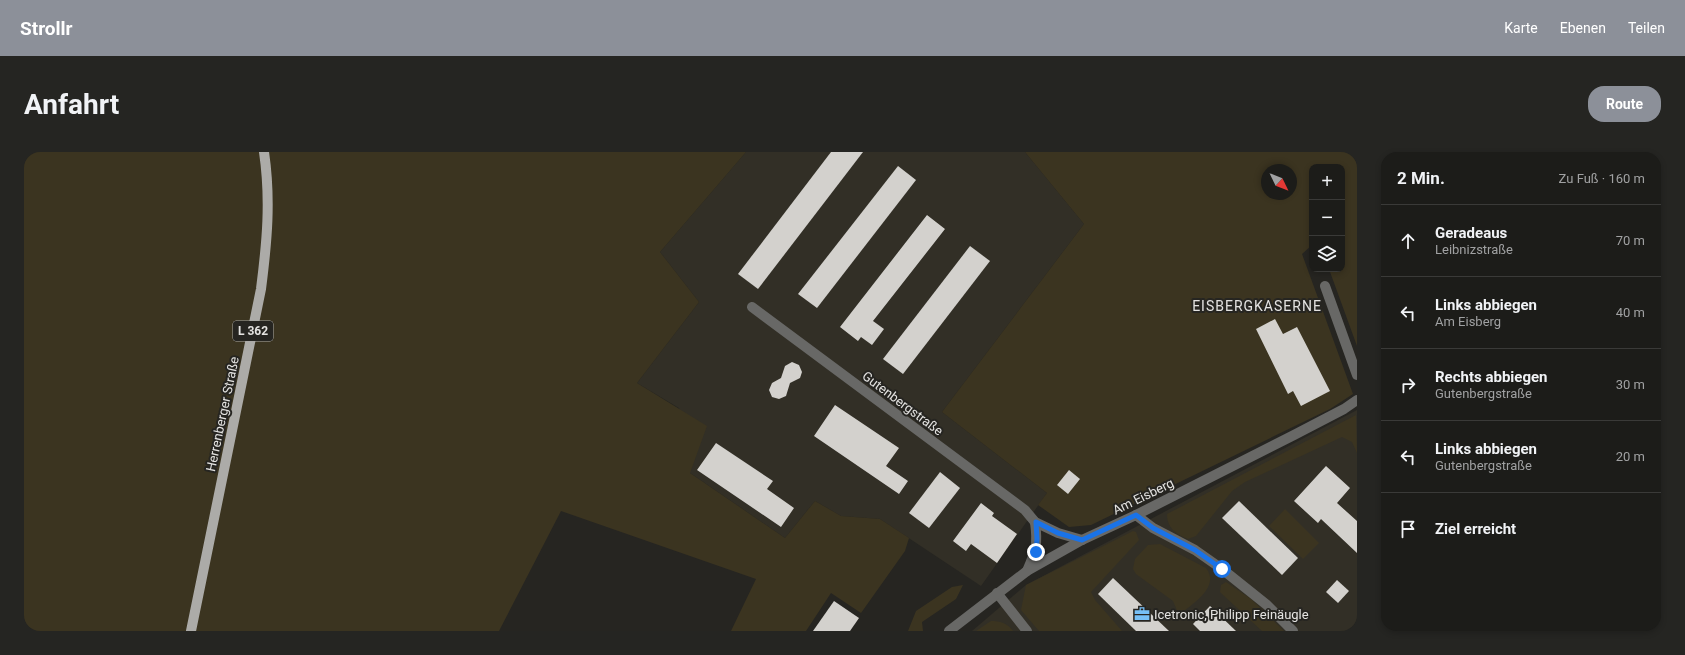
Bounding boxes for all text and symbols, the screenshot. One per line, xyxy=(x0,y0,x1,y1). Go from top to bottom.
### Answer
text: Strollr xyxy=(20,17,73,40)
text: Karte xyxy=(1504,20,1538,36)
text: Ebenen xyxy=(1560,20,1606,36)
text: Teilen xyxy=(1628,20,1665,36)
button: Route xyxy=(1588,86,1661,122)
text: Anfahrt xyxy=(24,88,119,121)
north arrow xyxy=(1261,164,1297,200)
map controls xyxy=(1309,164,1345,272)
button: + xyxy=(1309,164,1345,200)
text: 2 Min. xyxy=(1397,168,1445,188)
text: Zu Fuß · 160 m xyxy=(1559,171,1645,186)
button: − xyxy=(1309,200,1345,236)
text: Geradeaus xyxy=(1435,224,1507,242)
icon: ahead xyxy=(1397,230,1419,252)
text: 70 m xyxy=(1616,233,1645,248)
button: layers xyxy=(1309,236,1345,272)
text: Leibnizstraße xyxy=(1435,242,1513,257)
text: Links abbiegen xyxy=(1435,296,1537,314)
district label: EISBERGKASERNE xyxy=(1192,298,1322,314)
icon: left xyxy=(1397,302,1419,324)
text: 40 m xyxy=(1616,305,1645,320)
text: Am Eisberg xyxy=(1435,314,1501,329)
road number: L 362 xyxy=(233,321,273,341)
street label: Herrenberger Straße xyxy=(203,355,242,473)
street label: Gutenbergstraße xyxy=(859,368,946,439)
text: Rechts abbiegen xyxy=(1435,368,1548,386)
icon: right xyxy=(1397,374,1419,396)
text: 30 m xyxy=(1616,377,1645,392)
text: Gutenbergstraße xyxy=(1435,386,1532,401)
text: Links abbiegen xyxy=(1435,440,1537,458)
icon: left xyxy=(1397,446,1419,468)
text: 20 m xyxy=(1616,449,1645,464)
text: Gutenbergstraße xyxy=(1435,458,1532,473)
street label: Am Eisberg xyxy=(1110,475,1176,518)
icon: arrive xyxy=(1397,518,1419,540)
text: Ziel erreicht xyxy=(1435,520,1516,538)
route end xyxy=(1027,543,1045,561)
route start xyxy=(1213,560,1231,578)
office icon: Icetronic, Philipp Feinäugle xyxy=(1133,605,1151,623)
place label: Icetronic, Philipp Feinäugle xyxy=(1154,607,1309,622)

